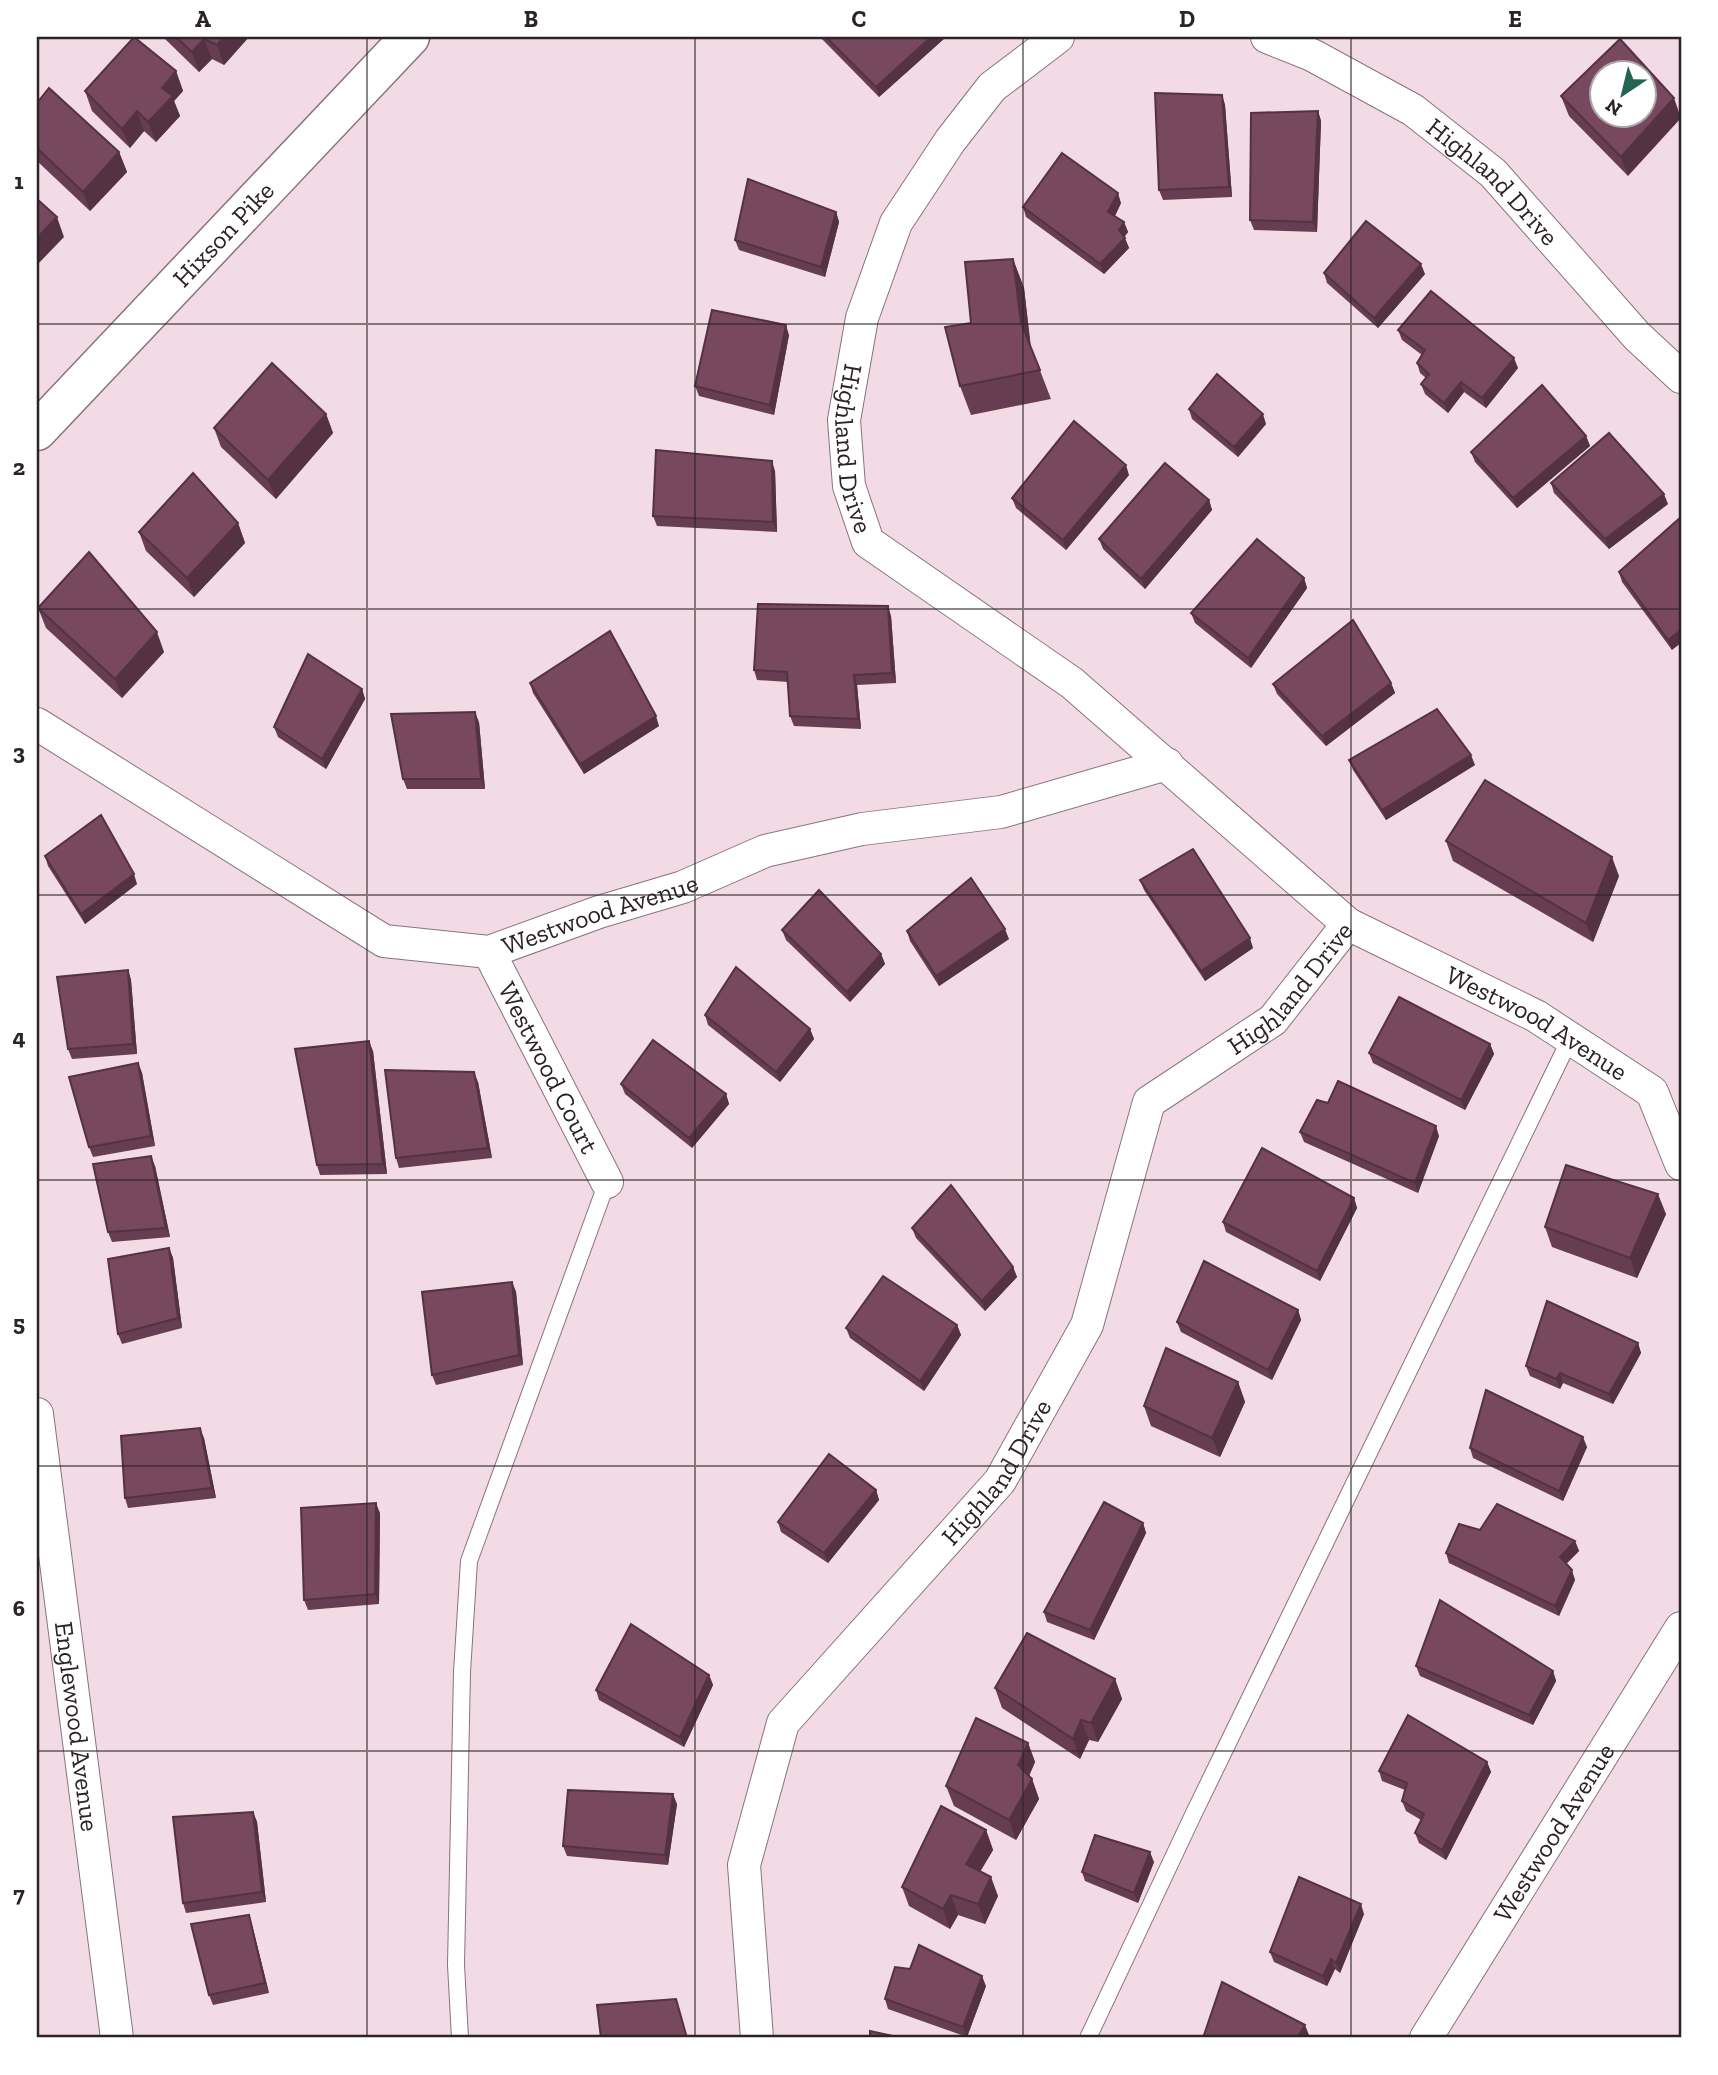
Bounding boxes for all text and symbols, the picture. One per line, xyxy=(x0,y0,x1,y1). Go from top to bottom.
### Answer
text: A xyxy=(195,5,211,33)
text: B xyxy=(524,5,538,33)
text: C xyxy=(852,5,866,33)
text: D xyxy=(1179,5,1195,33)
text: E xyxy=(1508,5,1522,33)
north arrow xyxy=(1588,60,1658,130)
text: N xyxy=(1601,94,1626,121)
street label: Highland Drive xyxy=(1420,111,1566,252)
text: 1 xyxy=(14,167,24,195)
street label: Hixson Pike xyxy=(166,175,281,294)
street label: Highland Drive xyxy=(828,361,880,537)
text: 2 xyxy=(13,453,25,481)
text: 3 xyxy=(13,738,25,766)
street label: Westwood Avenue xyxy=(498,866,703,962)
street label: Highland Drive xyxy=(1221,915,1360,1062)
street label: Westwood Avenue xyxy=(1441,958,1634,1088)
street label: Westwood Court xyxy=(491,977,606,1159)
text: 4 xyxy=(12,1023,26,1051)
text: 5 xyxy=(13,1309,25,1337)
street label: Highland Drive xyxy=(934,1394,1058,1552)
text: 6 xyxy=(13,1594,25,1622)
street label: Englewood Avenue xyxy=(48,1620,106,1833)
street label: Westwood Avenue xyxy=(1486,1737,1621,1928)
text: 7 xyxy=(13,1880,25,1908)

